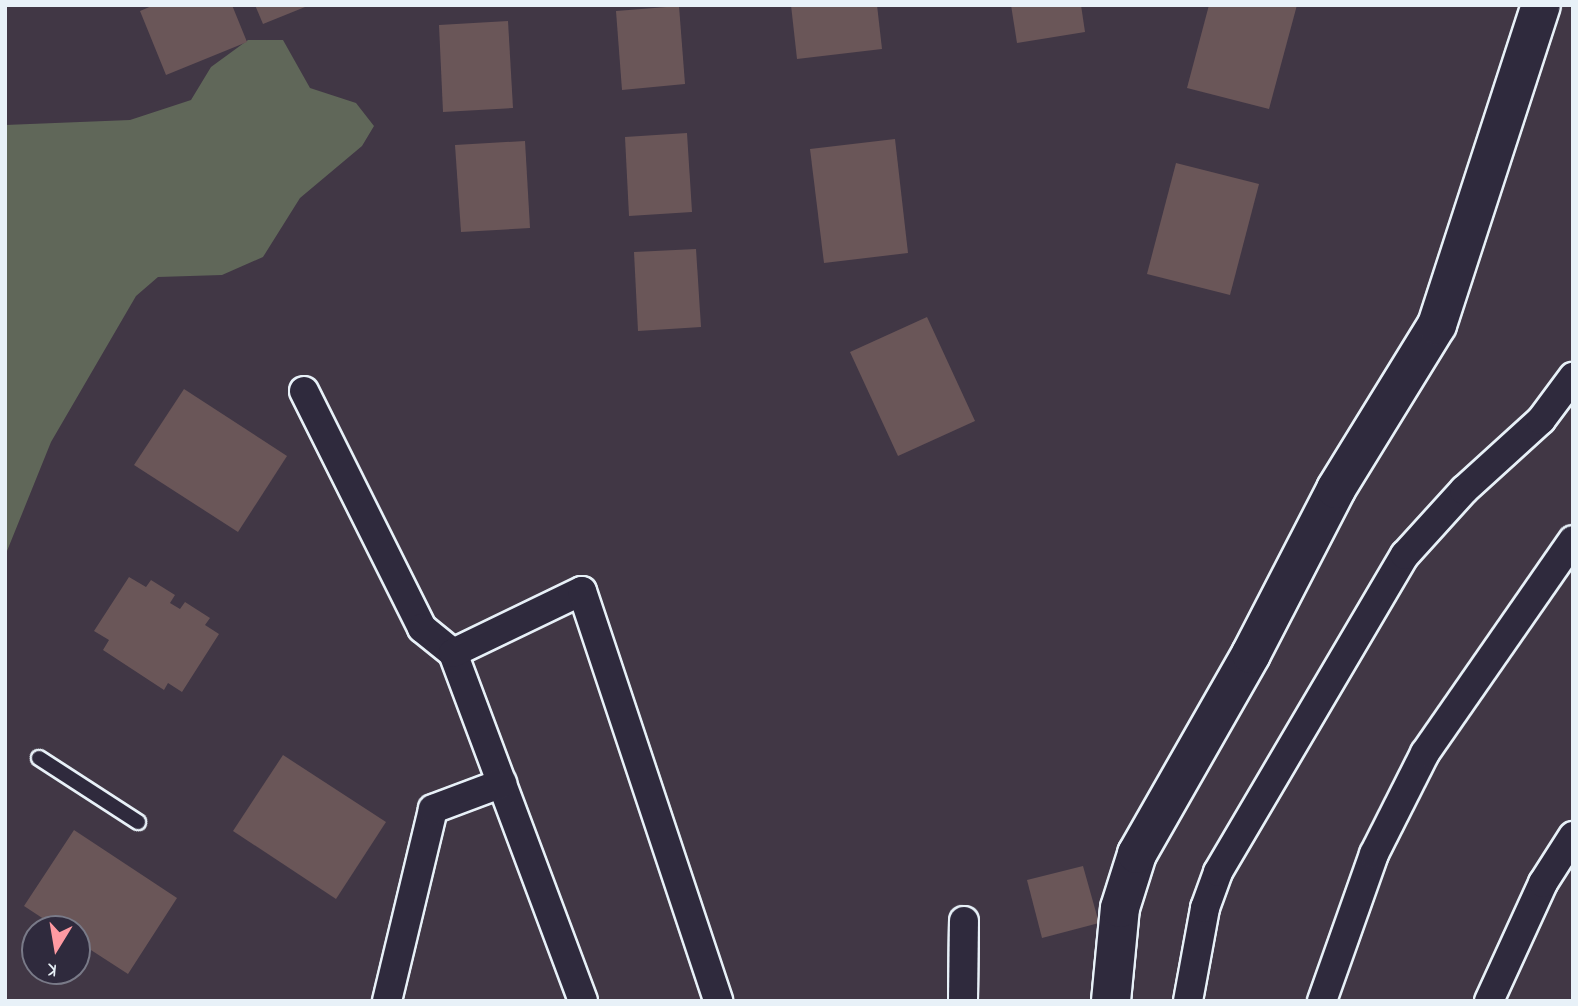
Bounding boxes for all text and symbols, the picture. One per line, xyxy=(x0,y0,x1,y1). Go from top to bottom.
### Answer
north arrow xyxy=(21,915,91,985)
text: K xyxy=(45,955,59,983)

